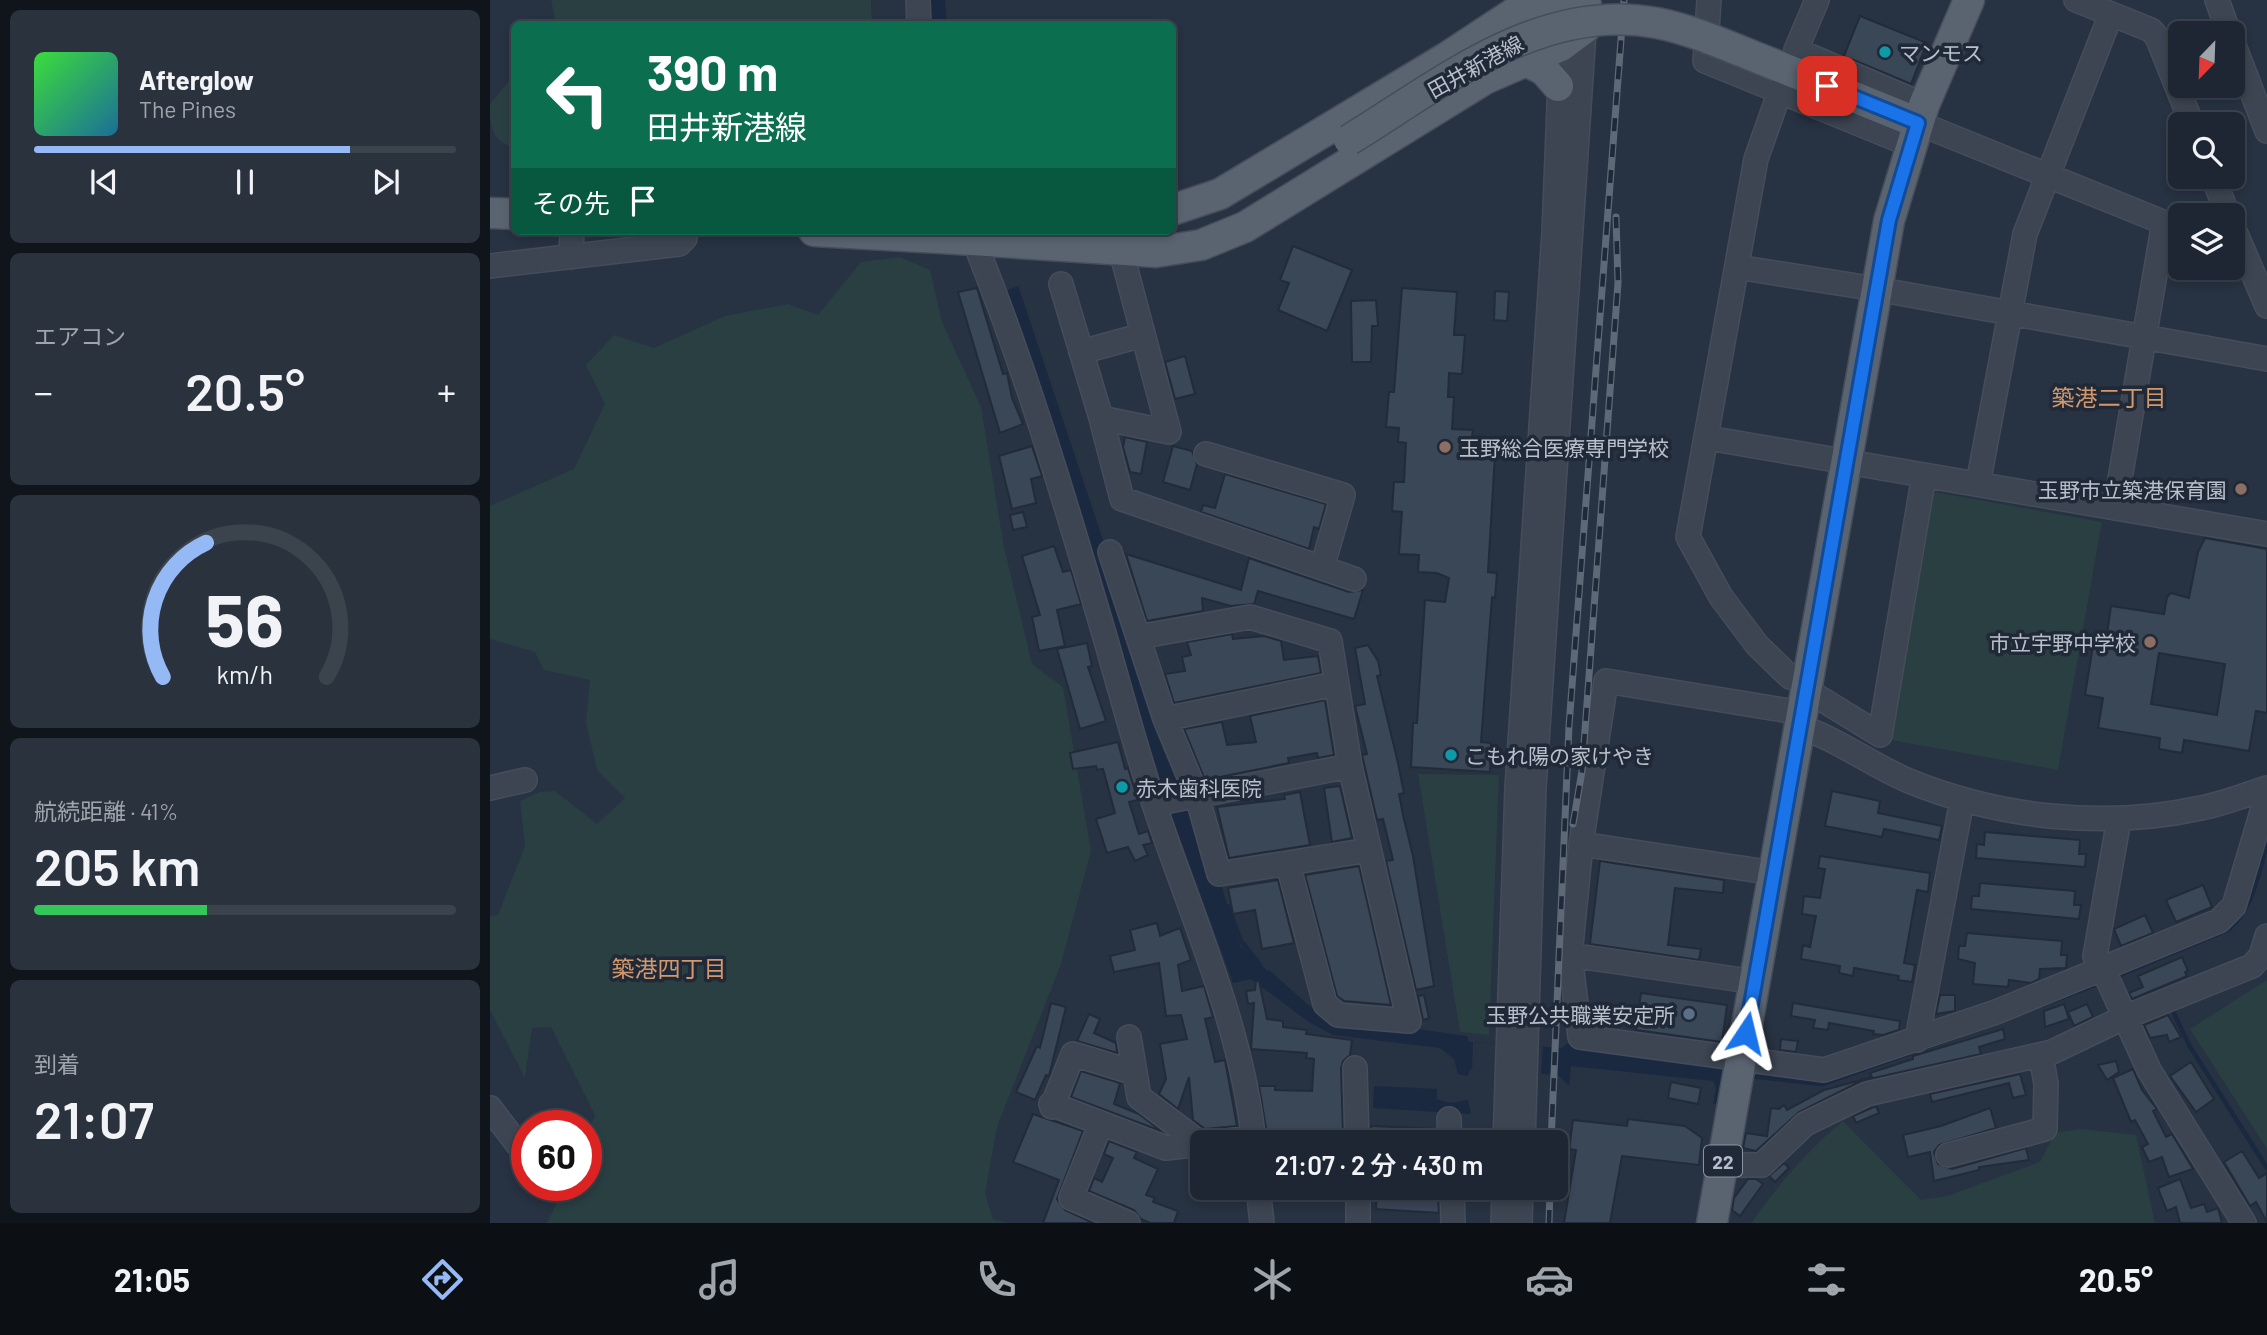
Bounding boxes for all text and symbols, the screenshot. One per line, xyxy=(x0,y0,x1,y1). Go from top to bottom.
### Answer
north arrow xyxy=(2168,21,2245,98)
map controls xyxy=(2168,21,2245,280)
street label: 田井新港線 xyxy=(1423,30,1527,102)
place label: マンモス xyxy=(1899,40,1983,65)
text: 390 m xyxy=(647,42,778,101)
marker: マンモス xyxy=(1877,44,1893,60)
icon: left xyxy=(532,49,623,140)
pin xyxy=(1797,56,1857,116)
text: Afterglow xyxy=(139,64,254,95)
icon: arrive xyxy=(1808,67,1846,105)
text: The Pines xyxy=(139,95,236,123)
text: 田井新港線 xyxy=(647,107,807,145)
button: search xyxy=(2168,112,2245,189)
icon: previous xyxy=(85,163,123,201)
icon: pause xyxy=(226,163,264,201)
icon: next xyxy=(367,163,405,201)
icon: arrive xyxy=(624,182,662,220)
text: その先 xyxy=(532,187,610,218)
button: layers xyxy=(2168,203,2245,280)
text: エアコン xyxy=(34,322,126,350)
text: 20.5° xyxy=(185,359,305,421)
text: − xyxy=(34,368,53,414)
text: + xyxy=(437,368,456,414)
district label: 築港二丁目 xyxy=(2052,383,2167,411)
place label: 玉野総合医療専門学校 xyxy=(1459,435,1669,460)
marker: 玉野総合医療専門学校 xyxy=(1437,439,1453,455)
place label: 玉野市立築港保育園 xyxy=(2038,477,2227,502)
marker: 玉野市立築港保育園 xyxy=(2233,481,2249,497)
text: 56 xyxy=(206,575,284,663)
place label: 市立宇野中学校 xyxy=(1989,630,2136,655)
marker: 市立宇野中学校 xyxy=(2142,634,2158,650)
text: km/h xyxy=(217,659,273,689)
place label: こもれ陽の家けやき xyxy=(1465,743,1654,768)
marker: こもれ陽の家けやき xyxy=(1443,747,1459,763)
place label: 赤木歯科医院 xyxy=(1136,775,1262,800)
marker: 赤木歯科医院 xyxy=(1114,779,1130,795)
text: 航続距離 · 41% xyxy=(34,797,178,825)
text: 205 km xyxy=(34,834,200,896)
district label: 築港四丁目 xyxy=(612,954,727,982)
position arrow xyxy=(1709,996,1783,1070)
place label: 玉野公共職業安定所 xyxy=(1486,1002,1675,1027)
marker: 玉野公共職業安定所 xyxy=(1681,1006,1697,1022)
text: 到着 xyxy=(34,1050,80,1078)
text: 21:07 xyxy=(34,1087,154,1149)
speed limit sign: 60 xyxy=(511,1110,602,1201)
road number: 22 xyxy=(1704,1146,1742,1176)
text: 21:07 · 2 分 · 430 m xyxy=(1275,1149,1483,1180)
icon: directions xyxy=(418,1255,467,1304)
icon: music xyxy=(695,1255,744,1304)
icon: phone xyxy=(972,1255,1021,1304)
icon: climate xyxy=(1248,1255,1297,1304)
icon: car xyxy=(1525,1255,1574,1304)
icon: filters xyxy=(1802,1255,1851,1304)
text: 21:05 xyxy=(114,1260,190,1298)
text: 20.5° xyxy=(2079,1260,2153,1298)

